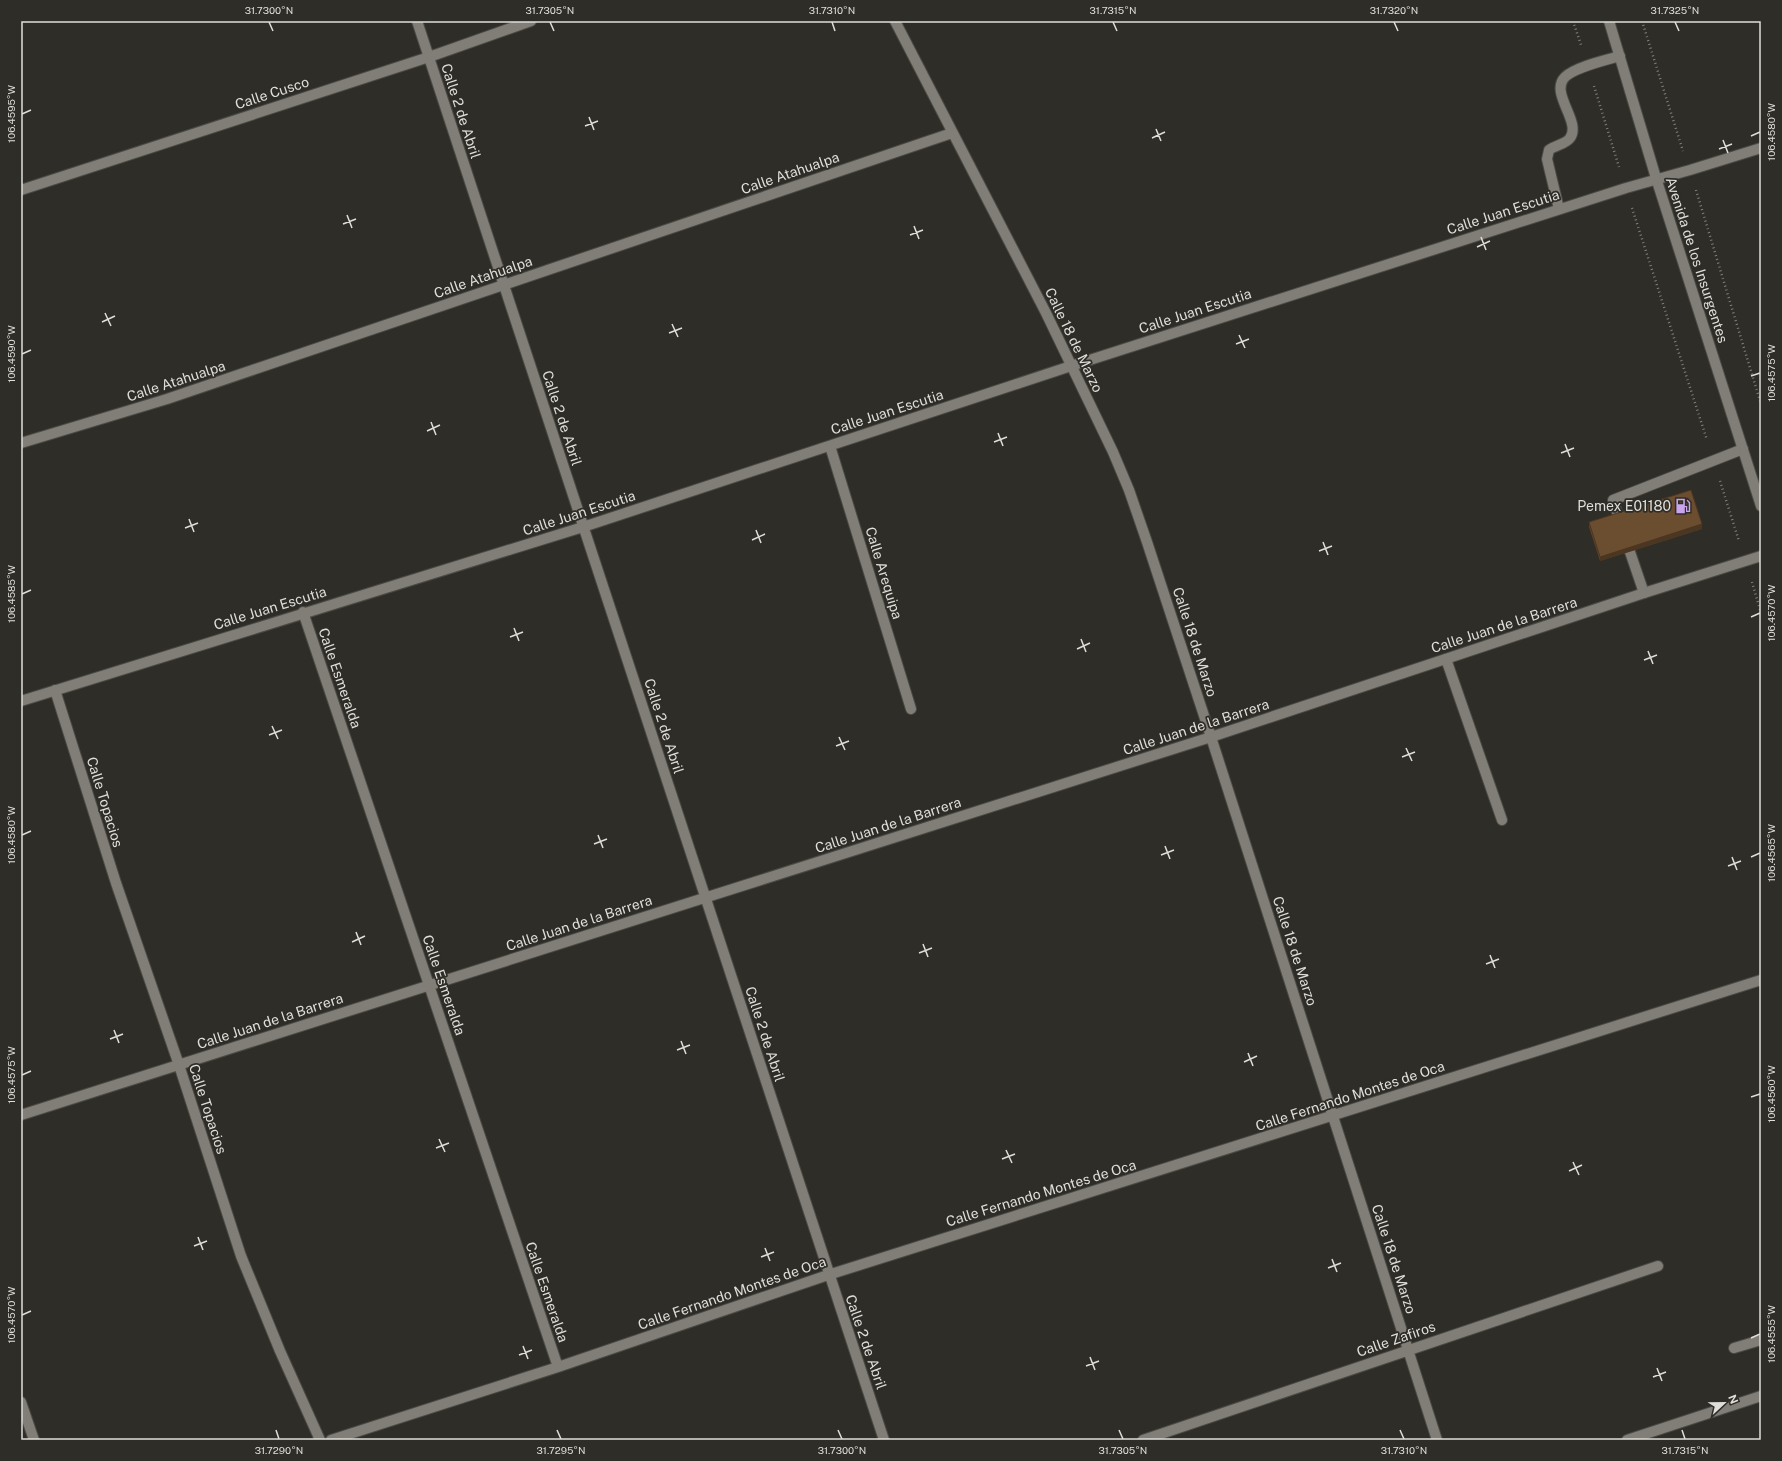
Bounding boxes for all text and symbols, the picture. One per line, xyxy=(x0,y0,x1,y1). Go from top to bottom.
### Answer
text: 31.7300°N xyxy=(245,4,293,16)
text: 31.7305°N xyxy=(526,4,574,16)
text: 31.7310°N xyxy=(809,4,855,16)
text: 31.7315°N xyxy=(1090,4,1136,16)
text: 31.7320°N xyxy=(1370,4,1418,16)
text: 31.7325°N xyxy=(1651,4,1699,16)
street label: Calle 2 de Abril xyxy=(438,61,484,161)
street label: Calle Cusco xyxy=(233,74,311,112)
text: 106.4595°W xyxy=(5,85,17,143)
text: 106.4580°W xyxy=(1765,103,1777,161)
street label: Calle Atahualpa xyxy=(739,149,841,197)
street label: Avenida de los Insurgentes xyxy=(1663,175,1731,345)
street label: Calle Juan Escutia xyxy=(1445,186,1561,238)
street label: Calle Atahualpa xyxy=(432,253,534,301)
street label: Calle 18 de Marzo xyxy=(1042,285,1106,395)
street label: Calle Juan Escutia xyxy=(1137,285,1253,337)
text: 106.4590°W xyxy=(5,325,17,383)
text: 106.4575°W xyxy=(1765,344,1777,402)
street label: Calle Atahualpa xyxy=(125,357,227,405)
street label: Calle 2 de Abril xyxy=(539,368,585,468)
street label: Calle Juan Escutia xyxy=(829,386,945,438)
street label: Calle Juan Escutia xyxy=(521,487,637,539)
fuel station icon: Pemex E01180 xyxy=(1674,497,1692,515)
place label: Pemex E01180 xyxy=(1577,498,1671,514)
street label: Calle Arequipa xyxy=(862,525,906,621)
text: 106.4585°W xyxy=(5,564,17,623)
street label: Calle Juan Escutia xyxy=(212,583,328,633)
text: 106.4570°W xyxy=(1765,584,1777,642)
street label: Calle 18 de Marzo xyxy=(1170,585,1220,699)
street label: Calle Juan de la Barrera xyxy=(1429,594,1579,656)
street label: Calle Esmeralda xyxy=(315,626,365,730)
street label: Calle 2 de Abril xyxy=(641,676,687,776)
street label: Calle Juan de la Barrera xyxy=(1121,696,1271,758)
street label: Calle Topacios xyxy=(84,755,126,849)
street label: Calle Juan de la Barrera xyxy=(813,794,963,856)
text: 106.4580°W xyxy=(5,806,17,864)
text: 106.4565°W xyxy=(1765,824,1777,882)
street label: Calle Juan de la Barrera xyxy=(504,892,654,954)
street label: Calle 18 de Marzo xyxy=(1270,894,1320,1008)
street label: Calle Esmeralda xyxy=(419,933,469,1037)
street label: Calle 2 de Abril xyxy=(742,984,788,1084)
street label: Calle Juan de la Barrera xyxy=(195,990,345,1052)
text: 106.4575°W xyxy=(5,1046,17,1104)
street label: Calle Fernando Montes de Oca xyxy=(1253,1058,1447,1134)
street label: Calle Topacios xyxy=(186,1062,230,1156)
text: 106.4560°W xyxy=(1765,1065,1777,1123)
street label: Calle Fernando Montes de Oca xyxy=(944,1156,1138,1230)
street label: Calle 18 de Marzo xyxy=(1369,1202,1419,1316)
street label: Calle Esmeralda xyxy=(522,1240,572,1344)
street label: Calle Fernando Montes de Oca xyxy=(636,1253,828,1333)
text: 106.4570°W xyxy=(5,1286,17,1344)
street label: Calle 2 de Abril xyxy=(842,1293,890,1391)
text: 106.4555°W xyxy=(1765,1304,1777,1363)
street label: Calle Zafiros xyxy=(1354,1318,1438,1360)
north arrow xyxy=(1704,1383,1744,1423)
text: N xyxy=(1726,1393,1740,1405)
text: 31.7290°N xyxy=(255,1444,303,1456)
text: 31.7295°N xyxy=(537,1444,585,1456)
text: 31.7300°N xyxy=(818,1444,866,1456)
text: 31.7305°N xyxy=(1099,1444,1147,1456)
text: 31.7310°N xyxy=(1381,1444,1427,1456)
text: 31.7315°N xyxy=(1662,1444,1708,1456)

